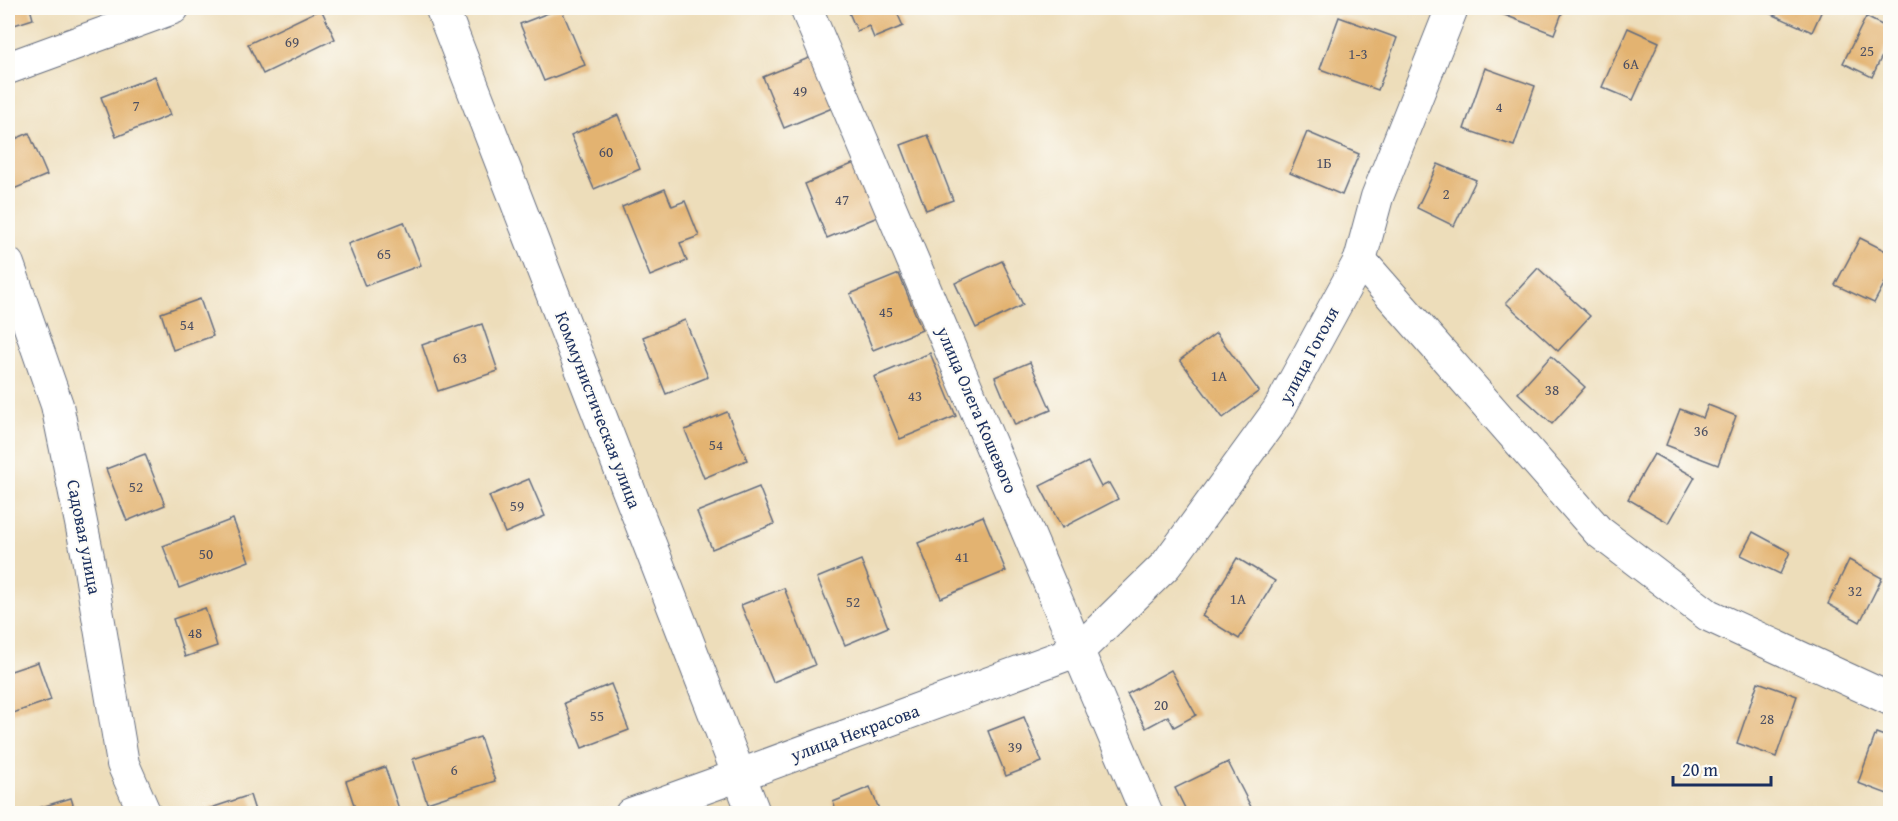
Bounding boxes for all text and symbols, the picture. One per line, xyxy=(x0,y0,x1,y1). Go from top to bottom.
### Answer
house number: 69 xyxy=(285,31,299,52)
house number: 25 xyxy=(1860,40,1874,61)
house number: 1-3 xyxy=(1348,43,1368,64)
house number: 6А xyxy=(1623,53,1639,74)
house number: 49 xyxy=(793,80,807,101)
house number: 7 xyxy=(132,95,140,116)
house number: 4 xyxy=(1495,96,1503,117)
house number: 60 xyxy=(599,141,613,162)
house number: 1Б xyxy=(1316,152,1332,173)
house number: 2 xyxy=(1442,183,1450,204)
house number: 47 xyxy=(835,189,849,210)
house number: 65 xyxy=(377,243,391,264)
house number: 45 xyxy=(879,301,893,322)
street label: улица Гоголя xyxy=(1271,302,1345,409)
street label: Коммунистическая улица xyxy=(548,307,649,513)
house number: 54 xyxy=(180,314,194,335)
street label: улица Олега Кошевого xyxy=(930,321,1025,497)
house number: 63 xyxy=(453,347,467,368)
house number: 1А xyxy=(1211,365,1227,386)
house number: 38 xyxy=(1545,379,1559,400)
house number: 43 xyxy=(908,385,922,406)
house number: 36 xyxy=(1694,420,1708,441)
house number: 54 xyxy=(709,434,723,455)
house number: 52 xyxy=(129,476,143,497)
street label: Садовая улица xyxy=(60,477,109,597)
house number: 59 xyxy=(510,495,524,516)
house number: 50 xyxy=(199,543,213,564)
house number: 41 xyxy=(955,546,969,567)
house number: 32 xyxy=(1848,580,1862,601)
house number: 1А xyxy=(1230,588,1246,609)
house number: 52 xyxy=(846,591,860,612)
house number: 48 xyxy=(188,622,202,643)
house number: 20 xyxy=(1154,694,1168,715)
street label: улица Некрасова xyxy=(786,697,923,769)
house number: 55 xyxy=(590,705,604,726)
house number: 28 xyxy=(1760,708,1774,729)
house number: 39 xyxy=(1008,736,1022,757)
scale bar xyxy=(1673,749,1770,787)
text: 20 m xyxy=(1682,756,1718,783)
house number: 6 xyxy=(450,759,458,780)

